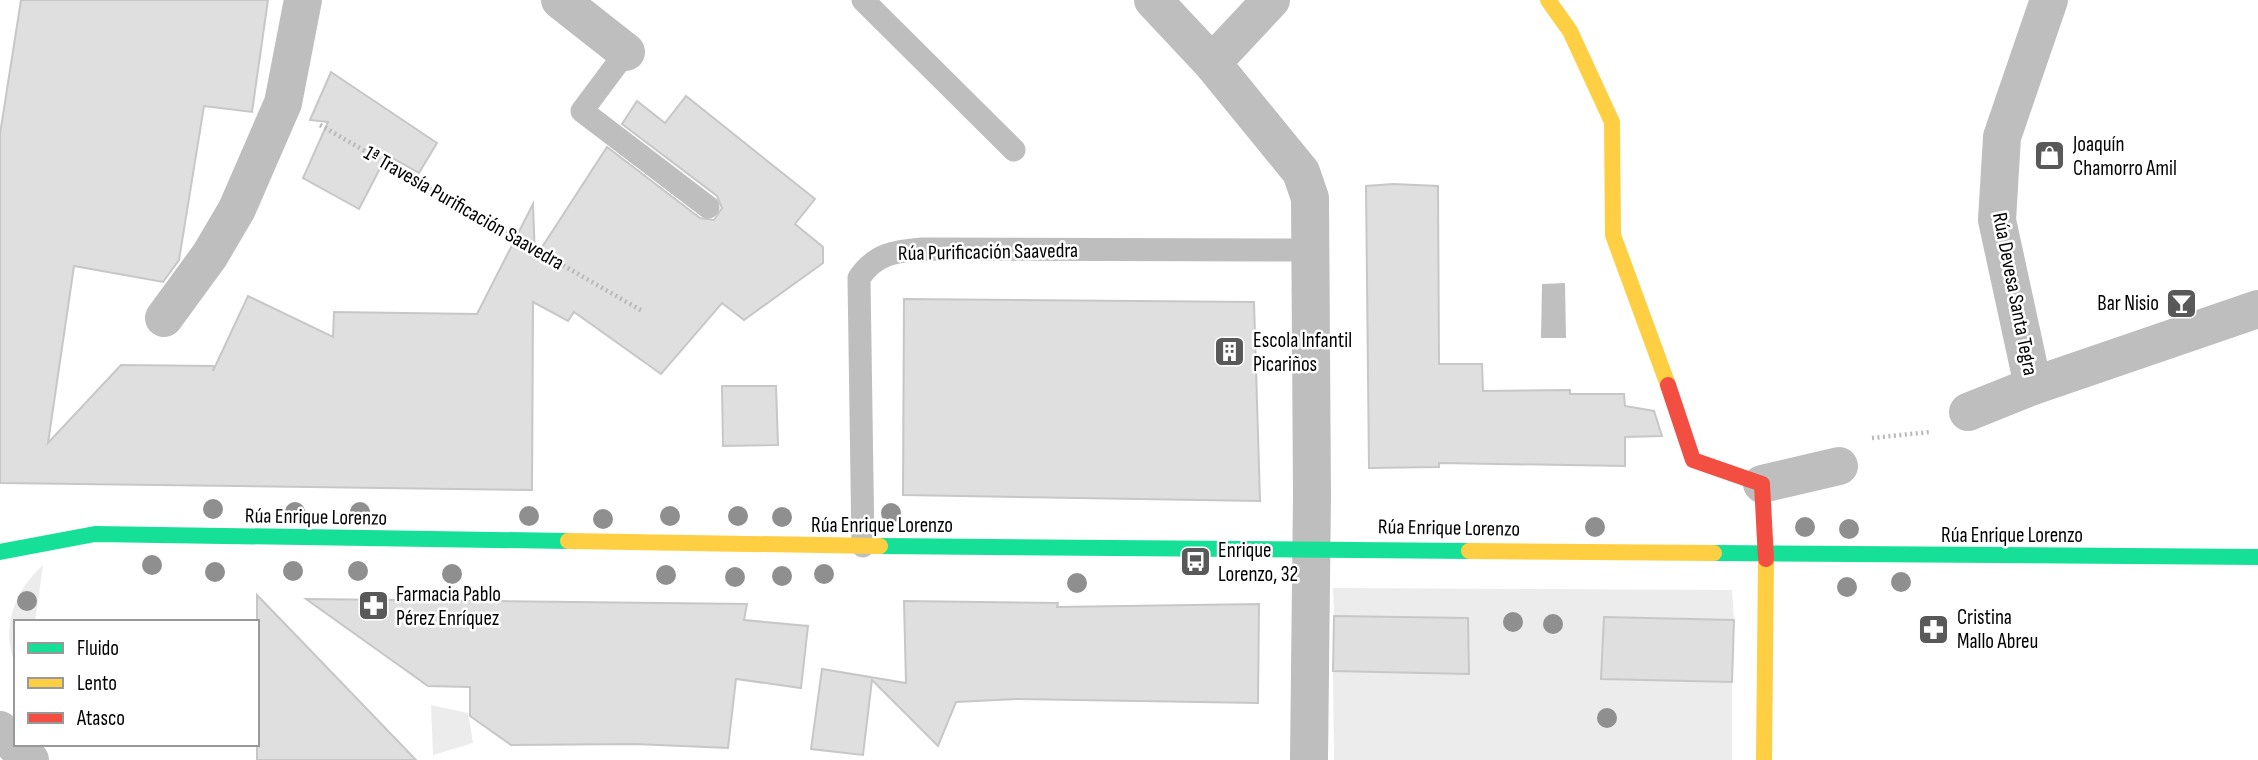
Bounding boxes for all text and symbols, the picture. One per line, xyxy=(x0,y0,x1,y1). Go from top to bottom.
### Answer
place label: Joaquín Chamorro Amil xyxy=(2072,132,2177,181)
shop icon: Joaquín Chamorro Amil xyxy=(2033,139,2067,173)
street label: 1ª Travesía Purificación Saavedra xyxy=(359,140,569,276)
street label: Rúa Devesa Santa Tegra xyxy=(1987,210,2043,378)
street label: Rúa Purificación Saavedra xyxy=(898,238,1078,266)
bar icon: Bar Nisio xyxy=(2165,286,2199,320)
place label: Bar Nisio xyxy=(2097,291,2159,316)
place label: Escola Infantil Picariños xyxy=(1253,328,1352,377)
building icon: Escola Infantil Picariños xyxy=(1213,335,1247,369)
street label: Rúa Enrique Lorenzo xyxy=(245,503,387,531)
street label: Rúa Enrique Lorenzo xyxy=(811,513,953,538)
street label: Rúa Enrique Lorenzo xyxy=(1378,514,1520,542)
street label: Rúa Enrique Lorenzo xyxy=(1941,523,2083,548)
place label: Enrique Lorenzo, 32 xyxy=(1218,538,1298,587)
bus stop icon: Enrique Lorenzo, 32 xyxy=(1178,545,1212,579)
place label: Farmacia Pablo Pérez Enríquez xyxy=(396,582,501,631)
pharmacy icon: Farmacia Pablo Pérez Enríquez xyxy=(356,589,390,623)
place label: Cristina Mallo Abreu xyxy=(1957,605,2038,654)
pharmacy icon: Cristina Mallo Abreu xyxy=(1917,612,1951,646)
legend xyxy=(14,620,259,746)
text: Fluido xyxy=(77,636,119,661)
text: Lento xyxy=(77,671,117,696)
text: Atasco xyxy=(76,706,125,731)

